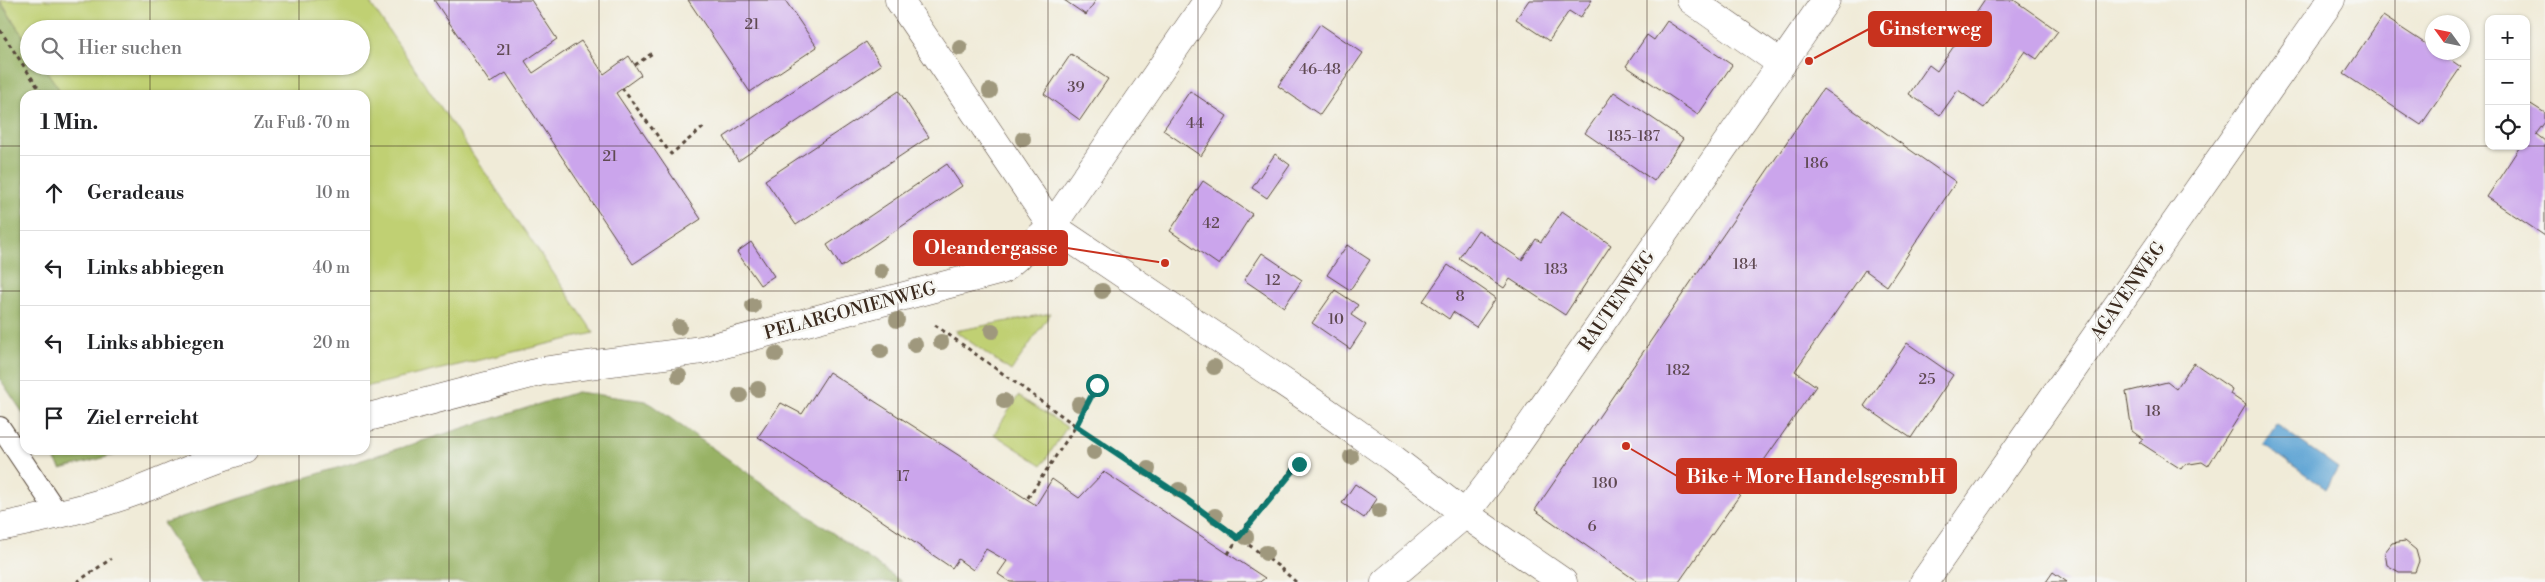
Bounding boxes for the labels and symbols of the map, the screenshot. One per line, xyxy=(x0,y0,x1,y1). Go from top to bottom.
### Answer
callout: Ginsterweg xyxy=(1869,12,1991,46)
house number: 21 xyxy=(744,15,760,34)
north arrow xyxy=(2425,15,2470,60)
text: Ginsterweg xyxy=(1879,17,1982,41)
house number: 21 xyxy=(496,41,512,60)
house number: 46-48 xyxy=(1299,60,1341,79)
house number: 39 xyxy=(1067,78,1085,97)
house number: 44 xyxy=(1186,114,1204,133)
house number: 185-187 xyxy=(1608,127,1661,146)
house number: 21 xyxy=(602,147,618,166)
house number: 186 xyxy=(1804,154,1828,173)
house number: 42 xyxy=(1202,214,1220,233)
callout: Oleandergasse xyxy=(914,231,1067,265)
text: Oleandergasse xyxy=(924,236,1058,260)
street label: AGAVENWEG xyxy=(2085,237,2171,346)
street label: RAUTENWEG xyxy=(1574,246,1661,356)
house number: 184 xyxy=(1733,255,1757,274)
house number: 183 xyxy=(1544,260,1568,279)
house number: 12 xyxy=(1265,271,1281,290)
street label: PELARGONIENWEG xyxy=(761,277,939,345)
house number: 8 xyxy=(1455,287,1465,306)
house number: 10 xyxy=(1328,310,1344,329)
house number: 182 xyxy=(1666,361,1690,380)
house number: 25 xyxy=(1919,370,1935,389)
route start xyxy=(1086,374,1109,397)
house number: 18 xyxy=(2145,402,2161,421)
route end xyxy=(1288,453,1311,476)
callout: Bike + More HandelsgesmbH xyxy=(1677,459,1956,493)
text: Bike + More HandelsgesmbH xyxy=(1687,465,1946,489)
house number: 17 xyxy=(896,467,910,486)
house number: 180 xyxy=(1592,474,1618,493)
house number: 6 xyxy=(1587,517,1597,536)

